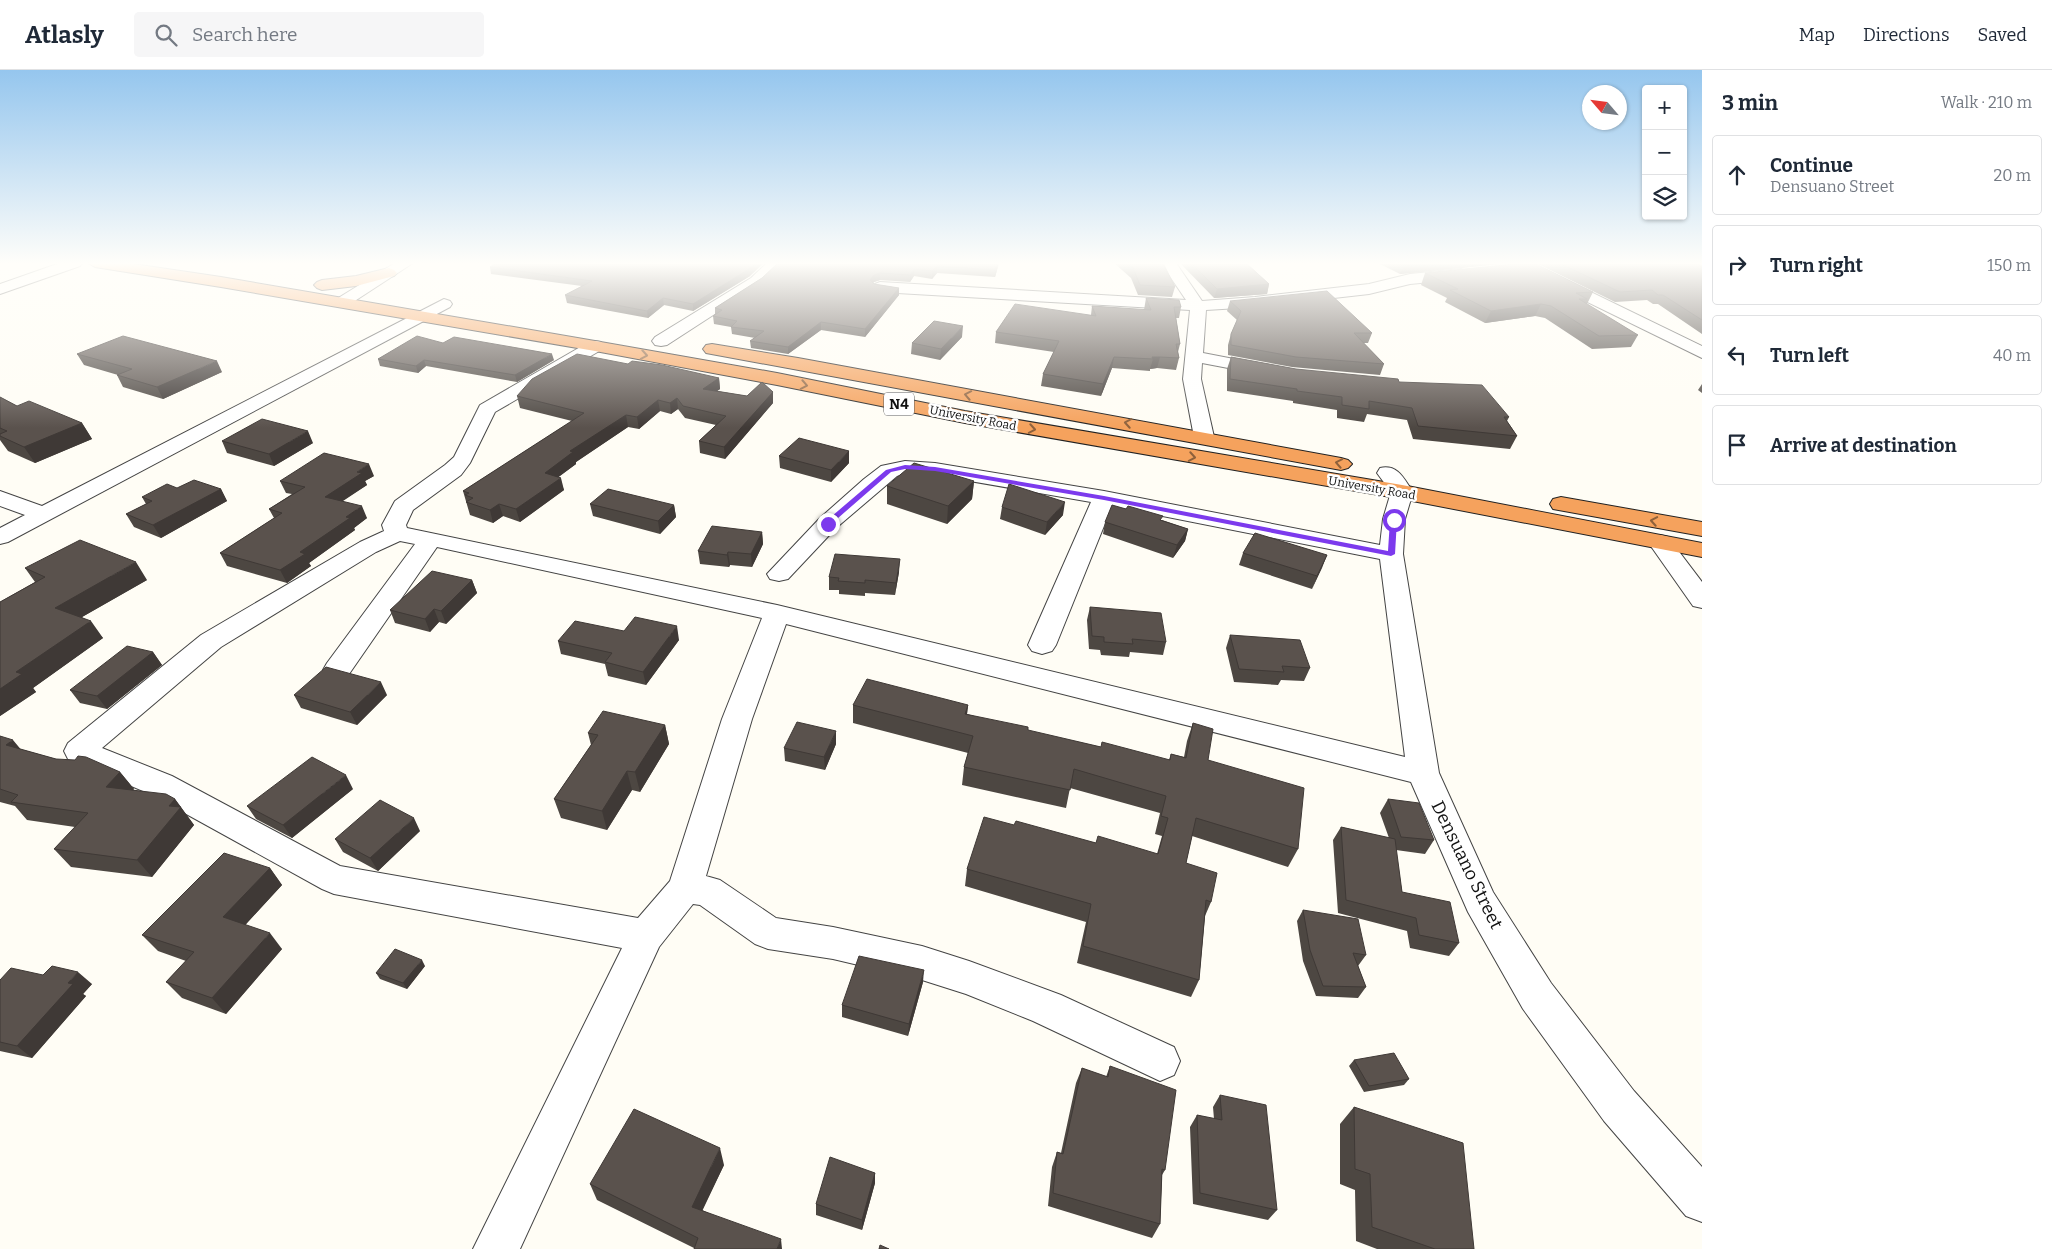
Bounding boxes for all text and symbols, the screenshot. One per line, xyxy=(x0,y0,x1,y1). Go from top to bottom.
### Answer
search box xyxy=(134,12,484,57)
text: Atlasly xyxy=(25,21,104,49)
icon: search xyxy=(152,21,180,49)
text: Search here xyxy=(192,23,297,46)
text: Map xyxy=(1799,24,1835,46)
text: Directions xyxy=(1863,24,1950,46)
text: Saved xyxy=(1978,24,2027,46)
north arrow xyxy=(1582,85,1627,130)
map controls xyxy=(1642,85,1687,220)
button: + xyxy=(1642,85,1687,130)
text: 3 min xyxy=(1722,90,1778,116)
text: Walk · 210 m xyxy=(1941,93,2032,112)
button: − xyxy=(1642,130,1687,175)
text: Continue xyxy=(1770,154,1853,177)
icon: ahead xyxy=(1723,161,1751,189)
text: 20 m xyxy=(1994,166,2031,185)
button: layers xyxy=(1642,175,1687,220)
text: Densuano Street xyxy=(1770,177,1894,196)
icon: right xyxy=(1723,251,1751,279)
text: Turn right xyxy=(1770,254,1863,277)
text: 150 m xyxy=(1987,256,2031,275)
icon: left xyxy=(1723,341,1751,369)
text: Turn left xyxy=(1770,344,1849,367)
text: 40 m xyxy=(1993,346,2031,365)
one-way arrow xyxy=(639,350,648,360)
one-way arrow xyxy=(799,379,808,390)
one-way arrow xyxy=(964,390,972,400)
road number: N4 xyxy=(884,392,914,416)
street label: University Road xyxy=(928,403,1018,433)
one-way arrow xyxy=(1124,419,1132,429)
one-way arrow xyxy=(1027,424,1036,434)
icon: arrive xyxy=(1723,431,1751,459)
text: Arrive at destination xyxy=(1770,434,1957,457)
one-way arrow xyxy=(1187,452,1196,462)
one-way arrow xyxy=(1335,459,1344,469)
street label: University Road xyxy=(1327,473,1417,503)
route start xyxy=(1383,509,1406,532)
route end xyxy=(817,513,840,536)
one-way arrow xyxy=(1650,516,1658,526)
street label: Densuano Street xyxy=(1426,797,1508,933)

